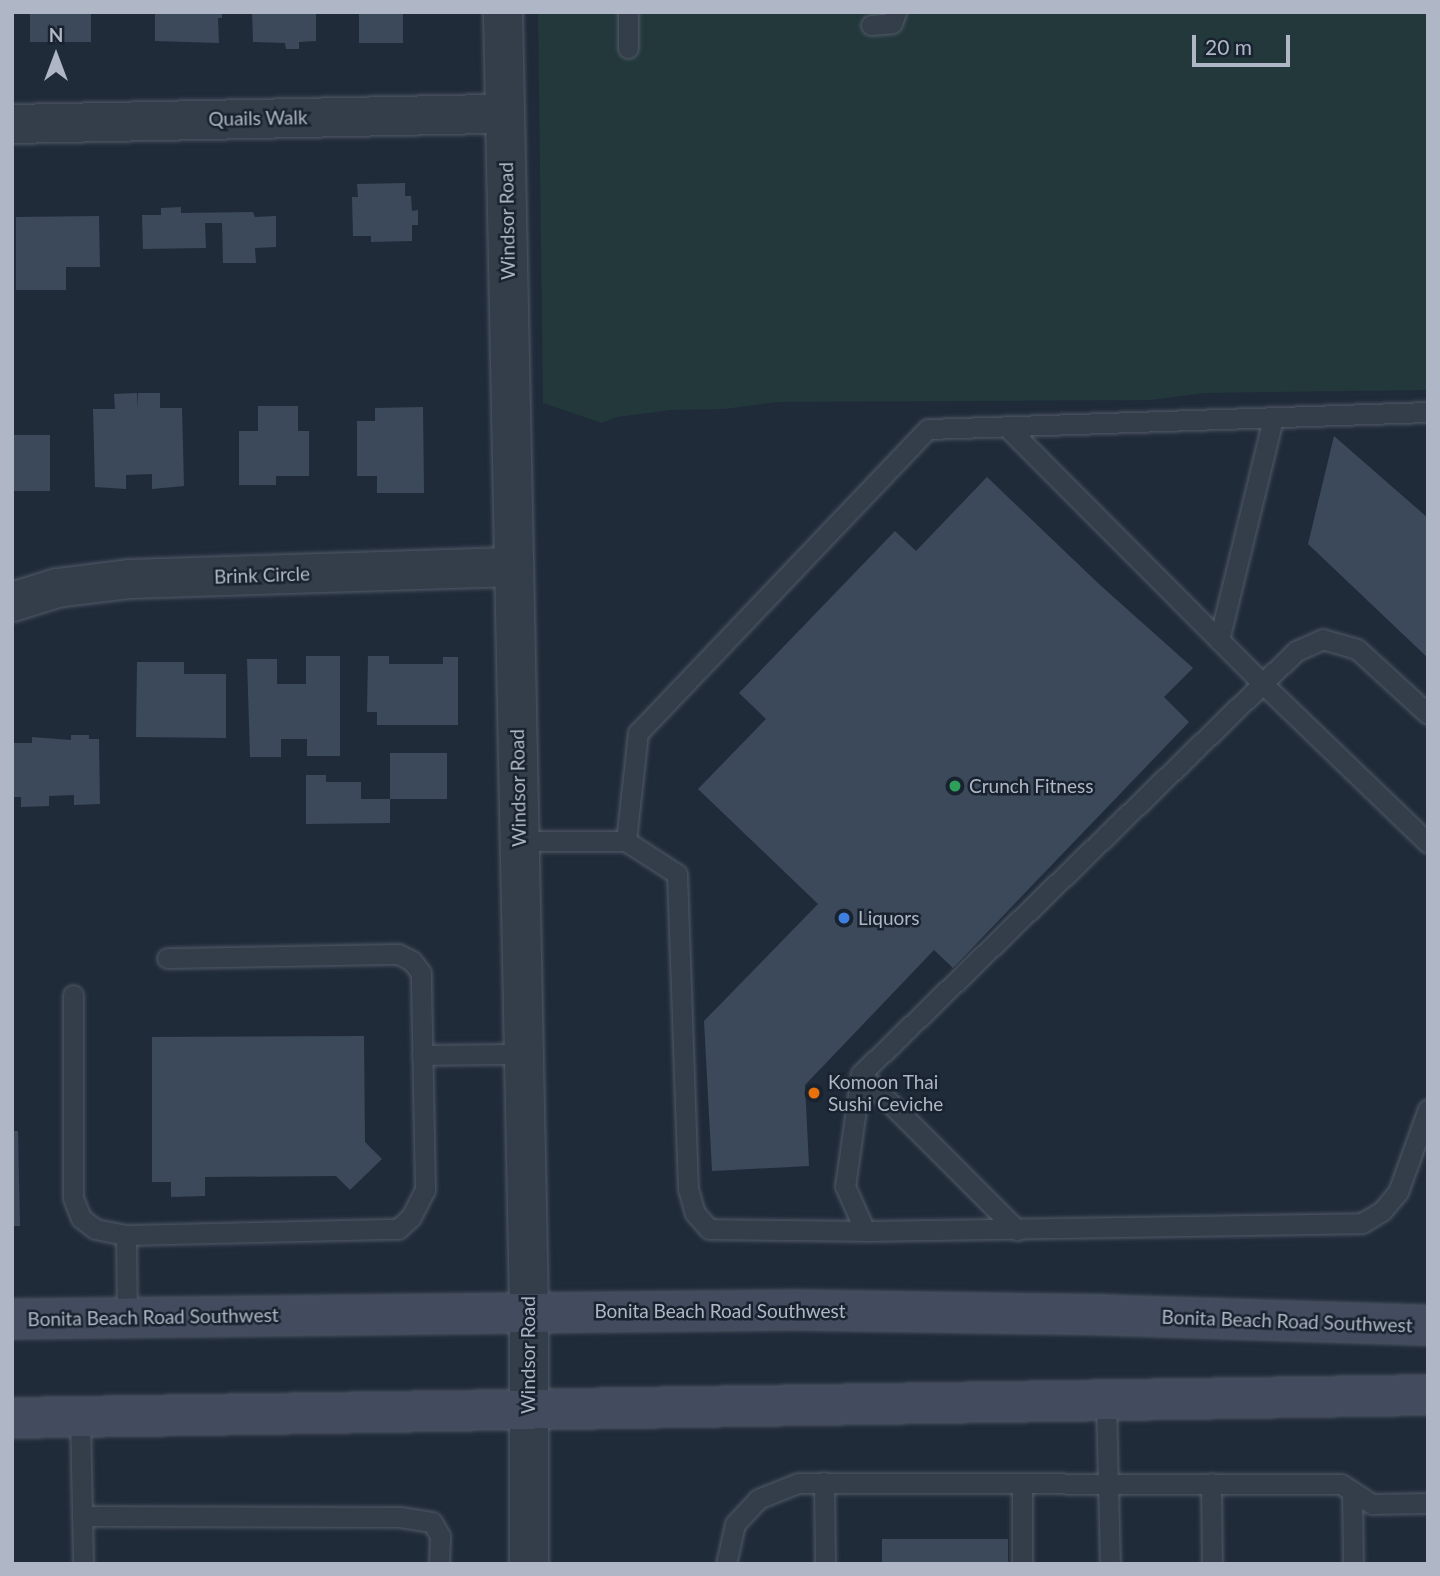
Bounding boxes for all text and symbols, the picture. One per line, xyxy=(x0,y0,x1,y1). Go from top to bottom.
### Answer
north arrow xyxy=(21,21,91,91)
scale bar xyxy=(1195,21,1293,65)
text: N xyxy=(49,23,63,46)
text: 20 m xyxy=(1205,34,1252,59)
street label: Quails Walk xyxy=(208,106,308,130)
street label: Windsor Road xyxy=(495,162,519,280)
street label: Brink Circle xyxy=(214,562,310,588)
street label: Windsor Road xyxy=(506,729,530,847)
place label: Crunch Fitness xyxy=(969,775,1093,797)
marker: Crunch Fitness xyxy=(947,778,963,794)
place label: Liquors xyxy=(858,907,919,929)
marker: Liquors xyxy=(836,910,852,926)
place label: Komoon Thai Sushi Ceviche xyxy=(828,1071,943,1115)
marker: Komoon Thai Sushi Ceviche xyxy=(806,1085,822,1101)
street label: Windsor Road xyxy=(517,1296,539,1414)
street label: Bonita Beach Road Southwest xyxy=(594,1300,846,1322)
street label: Bonita Beach Road Southwest xyxy=(27,1303,279,1331)
street label: Bonita Beach Road Southwest xyxy=(1161,1305,1413,1337)

